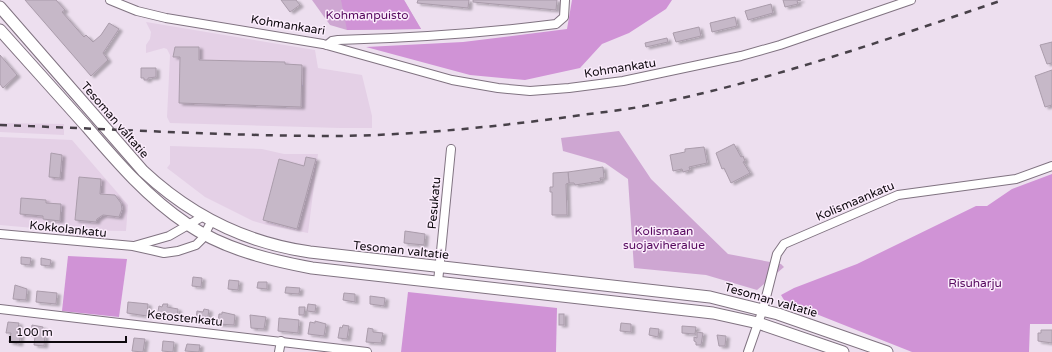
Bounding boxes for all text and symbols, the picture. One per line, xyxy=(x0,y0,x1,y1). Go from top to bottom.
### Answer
park label: Kohmanpuisto xyxy=(325,8,409,22)
street label: Kohmankaari xyxy=(250,12,326,38)
street label: Kohmankatu xyxy=(583,55,657,81)
street label: Tesoman valtatie xyxy=(78,79,152,161)
street label: Pesukatu xyxy=(425,176,443,230)
street label: Kolismaankatu xyxy=(814,178,896,224)
street label: Kokkolankatu xyxy=(29,218,107,240)
park label: Kolismaan suojaviheralue xyxy=(623,224,705,252)
street label: Tesoman valtatie xyxy=(352,238,450,262)
park label: Risuharju xyxy=(948,276,1002,290)
street label: Tesoman valtatie xyxy=(723,280,819,320)
street label: Ketostenkatu xyxy=(147,307,223,329)
scale bar xyxy=(10,318,126,344)
text: 100 m xyxy=(16,325,53,339)

